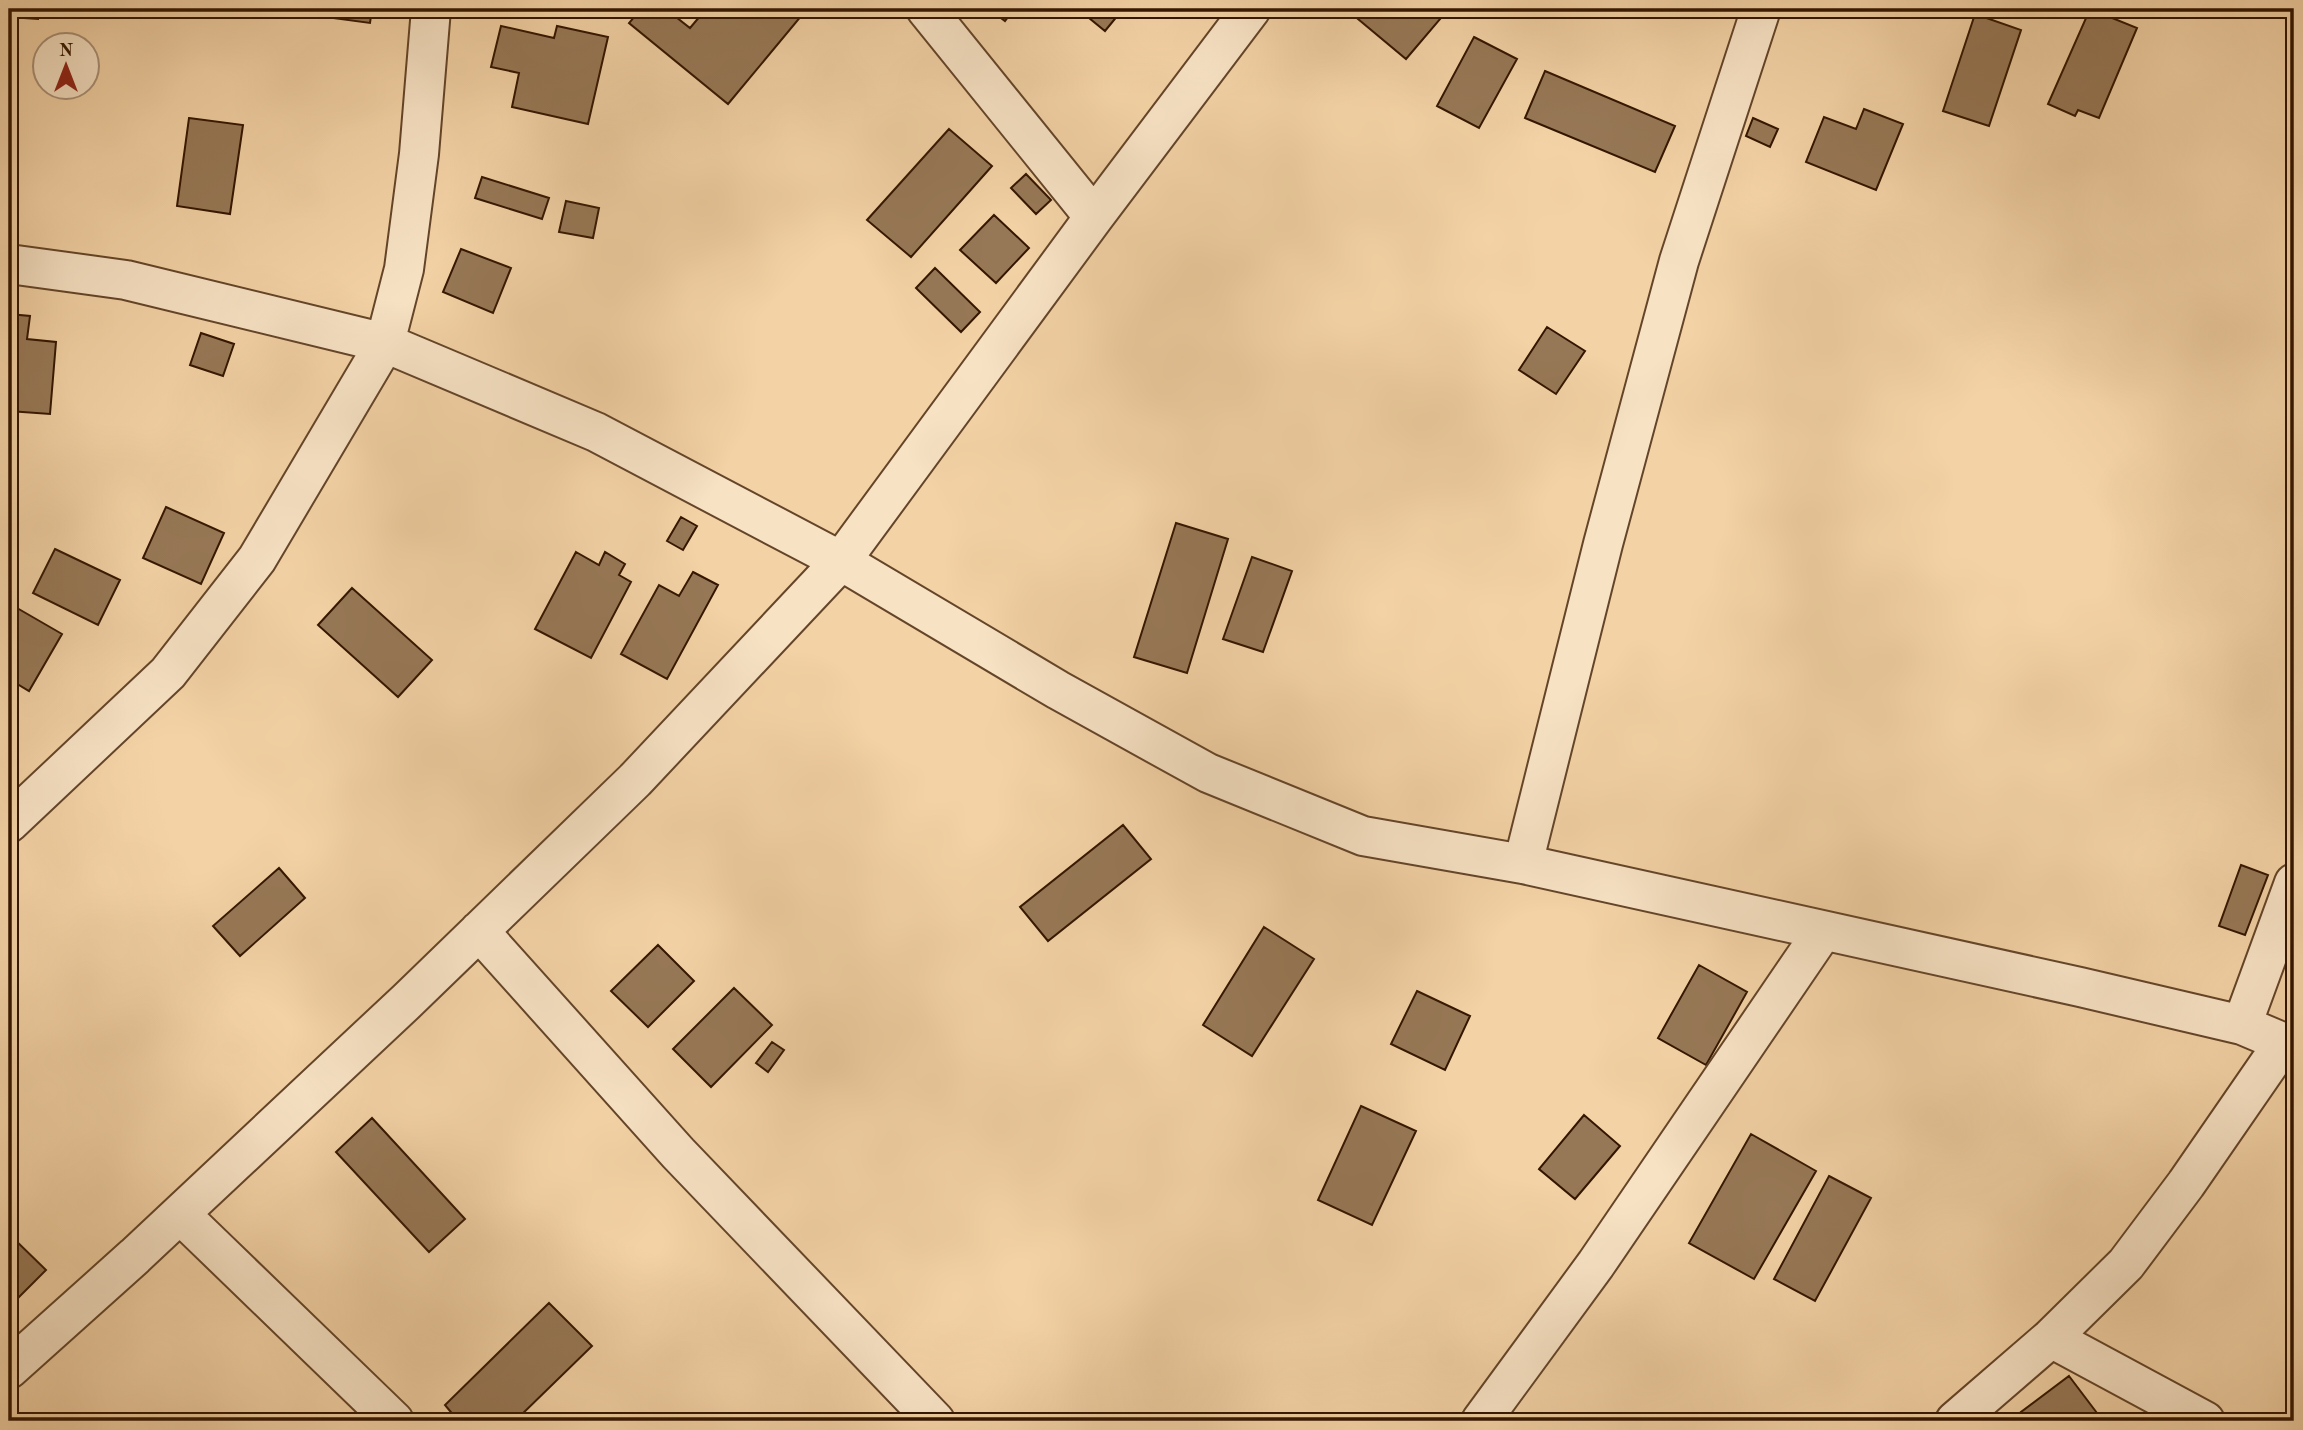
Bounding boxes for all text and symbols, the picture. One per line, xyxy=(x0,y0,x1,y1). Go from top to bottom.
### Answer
north arrow xyxy=(32,32,102,102)
text: N xyxy=(59,42,74,61)

